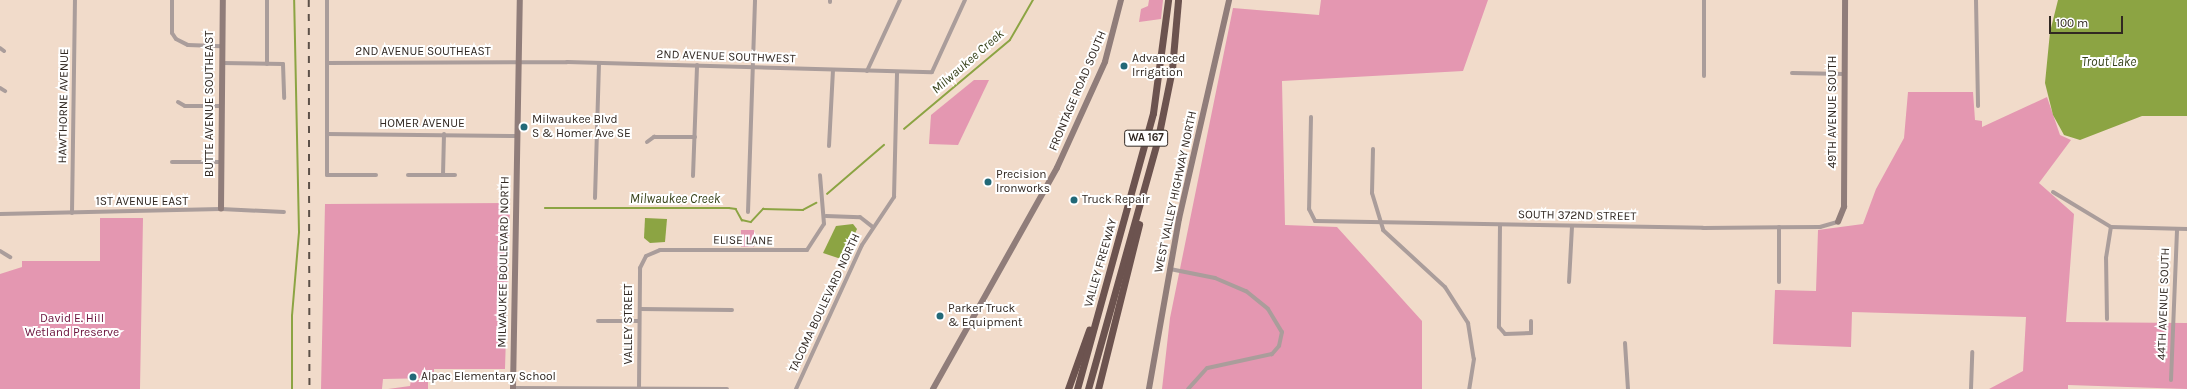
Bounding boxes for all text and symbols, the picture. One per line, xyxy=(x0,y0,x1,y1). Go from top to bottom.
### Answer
scale bar xyxy=(2051,8,2125,34)
text: 100 m xyxy=(2056,16,2088,30)
water label: Milwaukee Creek xyxy=(929,26,1007,98)
street label: FRONTAGE ROAD SOUTH xyxy=(1046,29,1110,153)
street label: BUTTE AVENUE SOUTHEAST xyxy=(203,31,217,177)
street label: 2ND AVENUE SOUTHEAST xyxy=(355,45,491,59)
street label: 2ND AVENUE SOUTHWEST xyxy=(656,47,796,67)
street label: HAWTHORNE AVENUE xyxy=(56,48,72,164)
place label: Advanced Irrigation xyxy=(1132,52,1185,80)
water label: Trout Lake xyxy=(2082,54,2136,70)
street label: 49TH AVENUE SOUTH xyxy=(1826,55,1840,169)
marker: Advanced Irrigation xyxy=(1119,61,1129,71)
street label: WEST VALLEY HIGHWAY NORTH xyxy=(1152,110,1200,274)
place label: Milwaukee Blvd S & Homer Ave SE xyxy=(532,113,631,141)
street label: HOMER AVENUE xyxy=(379,117,465,131)
marker: Milwaukee Blvd S & Homer Ave SE xyxy=(519,122,529,132)
road number: WA 167 xyxy=(1124,129,1168,147)
place label: Precision Ironworks xyxy=(996,168,1050,196)
street label: MILWAUKEE BOULEVARD NORTH xyxy=(495,176,513,348)
marker: Precision Ironworks xyxy=(983,177,993,187)
water label: Milwaukee Creek xyxy=(630,191,720,207)
place label: Truck Repair xyxy=(1082,193,1150,207)
street label: 1ST AVENUE EAST xyxy=(96,195,188,209)
marker: Truck Repair xyxy=(1069,195,1079,205)
street label: SOUTH 372ND STREET xyxy=(1518,208,1636,224)
street label: VALLEY FREEWAY xyxy=(1081,217,1121,309)
street label: TACOMA BOULEVARD NORTH xyxy=(786,231,864,375)
street label: ELISE LANE xyxy=(713,233,773,249)
street label: 44TH AVENUE SOUTH xyxy=(2155,247,2173,361)
street label: VALLEY STREET xyxy=(622,284,636,364)
place label: Parker Truck & Equipment xyxy=(948,302,1023,330)
marker: Parker Truck & Equipment xyxy=(935,311,945,321)
park label: David E. Hill Wetland Preserve xyxy=(25,312,119,340)
place label: Alpac Elementary School xyxy=(421,370,556,384)
marker: Alpac Elementary School xyxy=(408,372,418,382)

